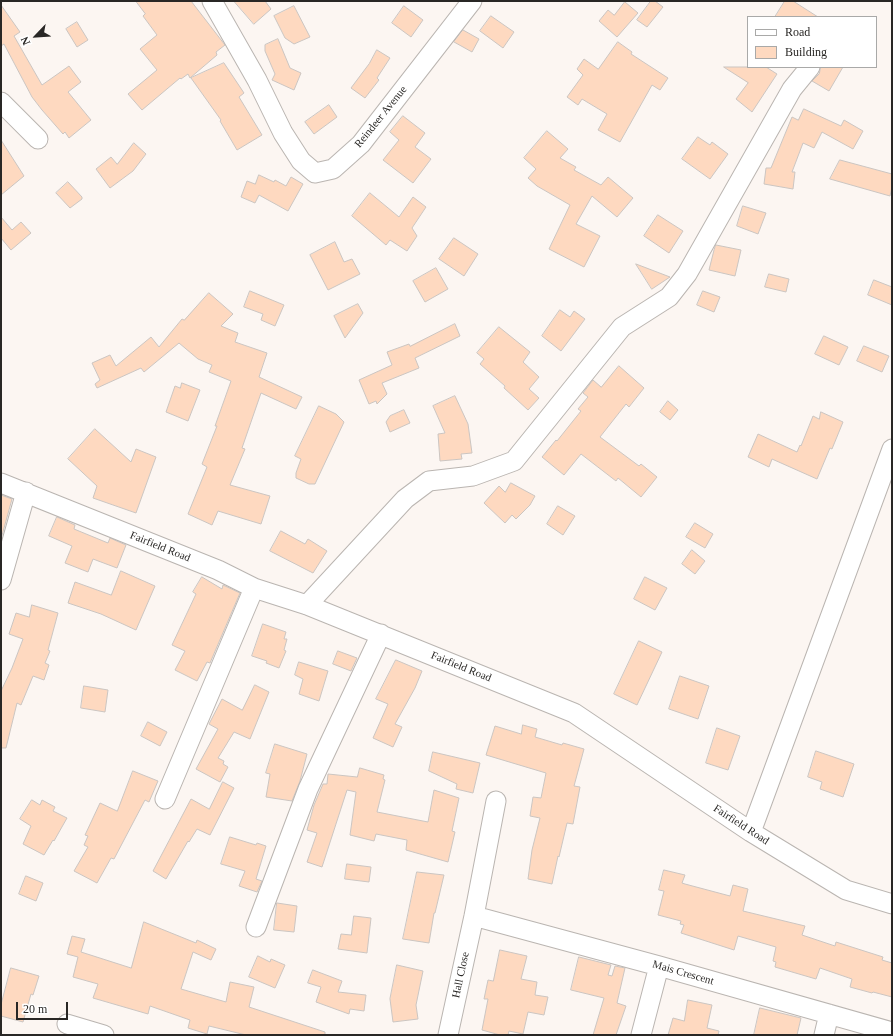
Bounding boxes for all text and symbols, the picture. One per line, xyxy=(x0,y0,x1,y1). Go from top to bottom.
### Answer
north arrow xyxy=(16,16,56,56)
legend xyxy=(747,16,877,68)
text: Road xyxy=(785,25,810,39)
text: N xyxy=(18,35,32,47)
text: Building xyxy=(785,45,827,59)
street label: Reindeer Avenue xyxy=(352,83,410,151)
street label: Fairfield Road xyxy=(128,529,192,565)
street label: Fairfield Road xyxy=(429,649,493,685)
street label: Fairfield Road xyxy=(711,802,771,848)
street label: Hall Close xyxy=(450,951,472,999)
street label: Mais Crescent xyxy=(651,958,715,988)
scale bar xyxy=(18,994,70,1020)
text: 20 m xyxy=(23,1002,47,1016)

